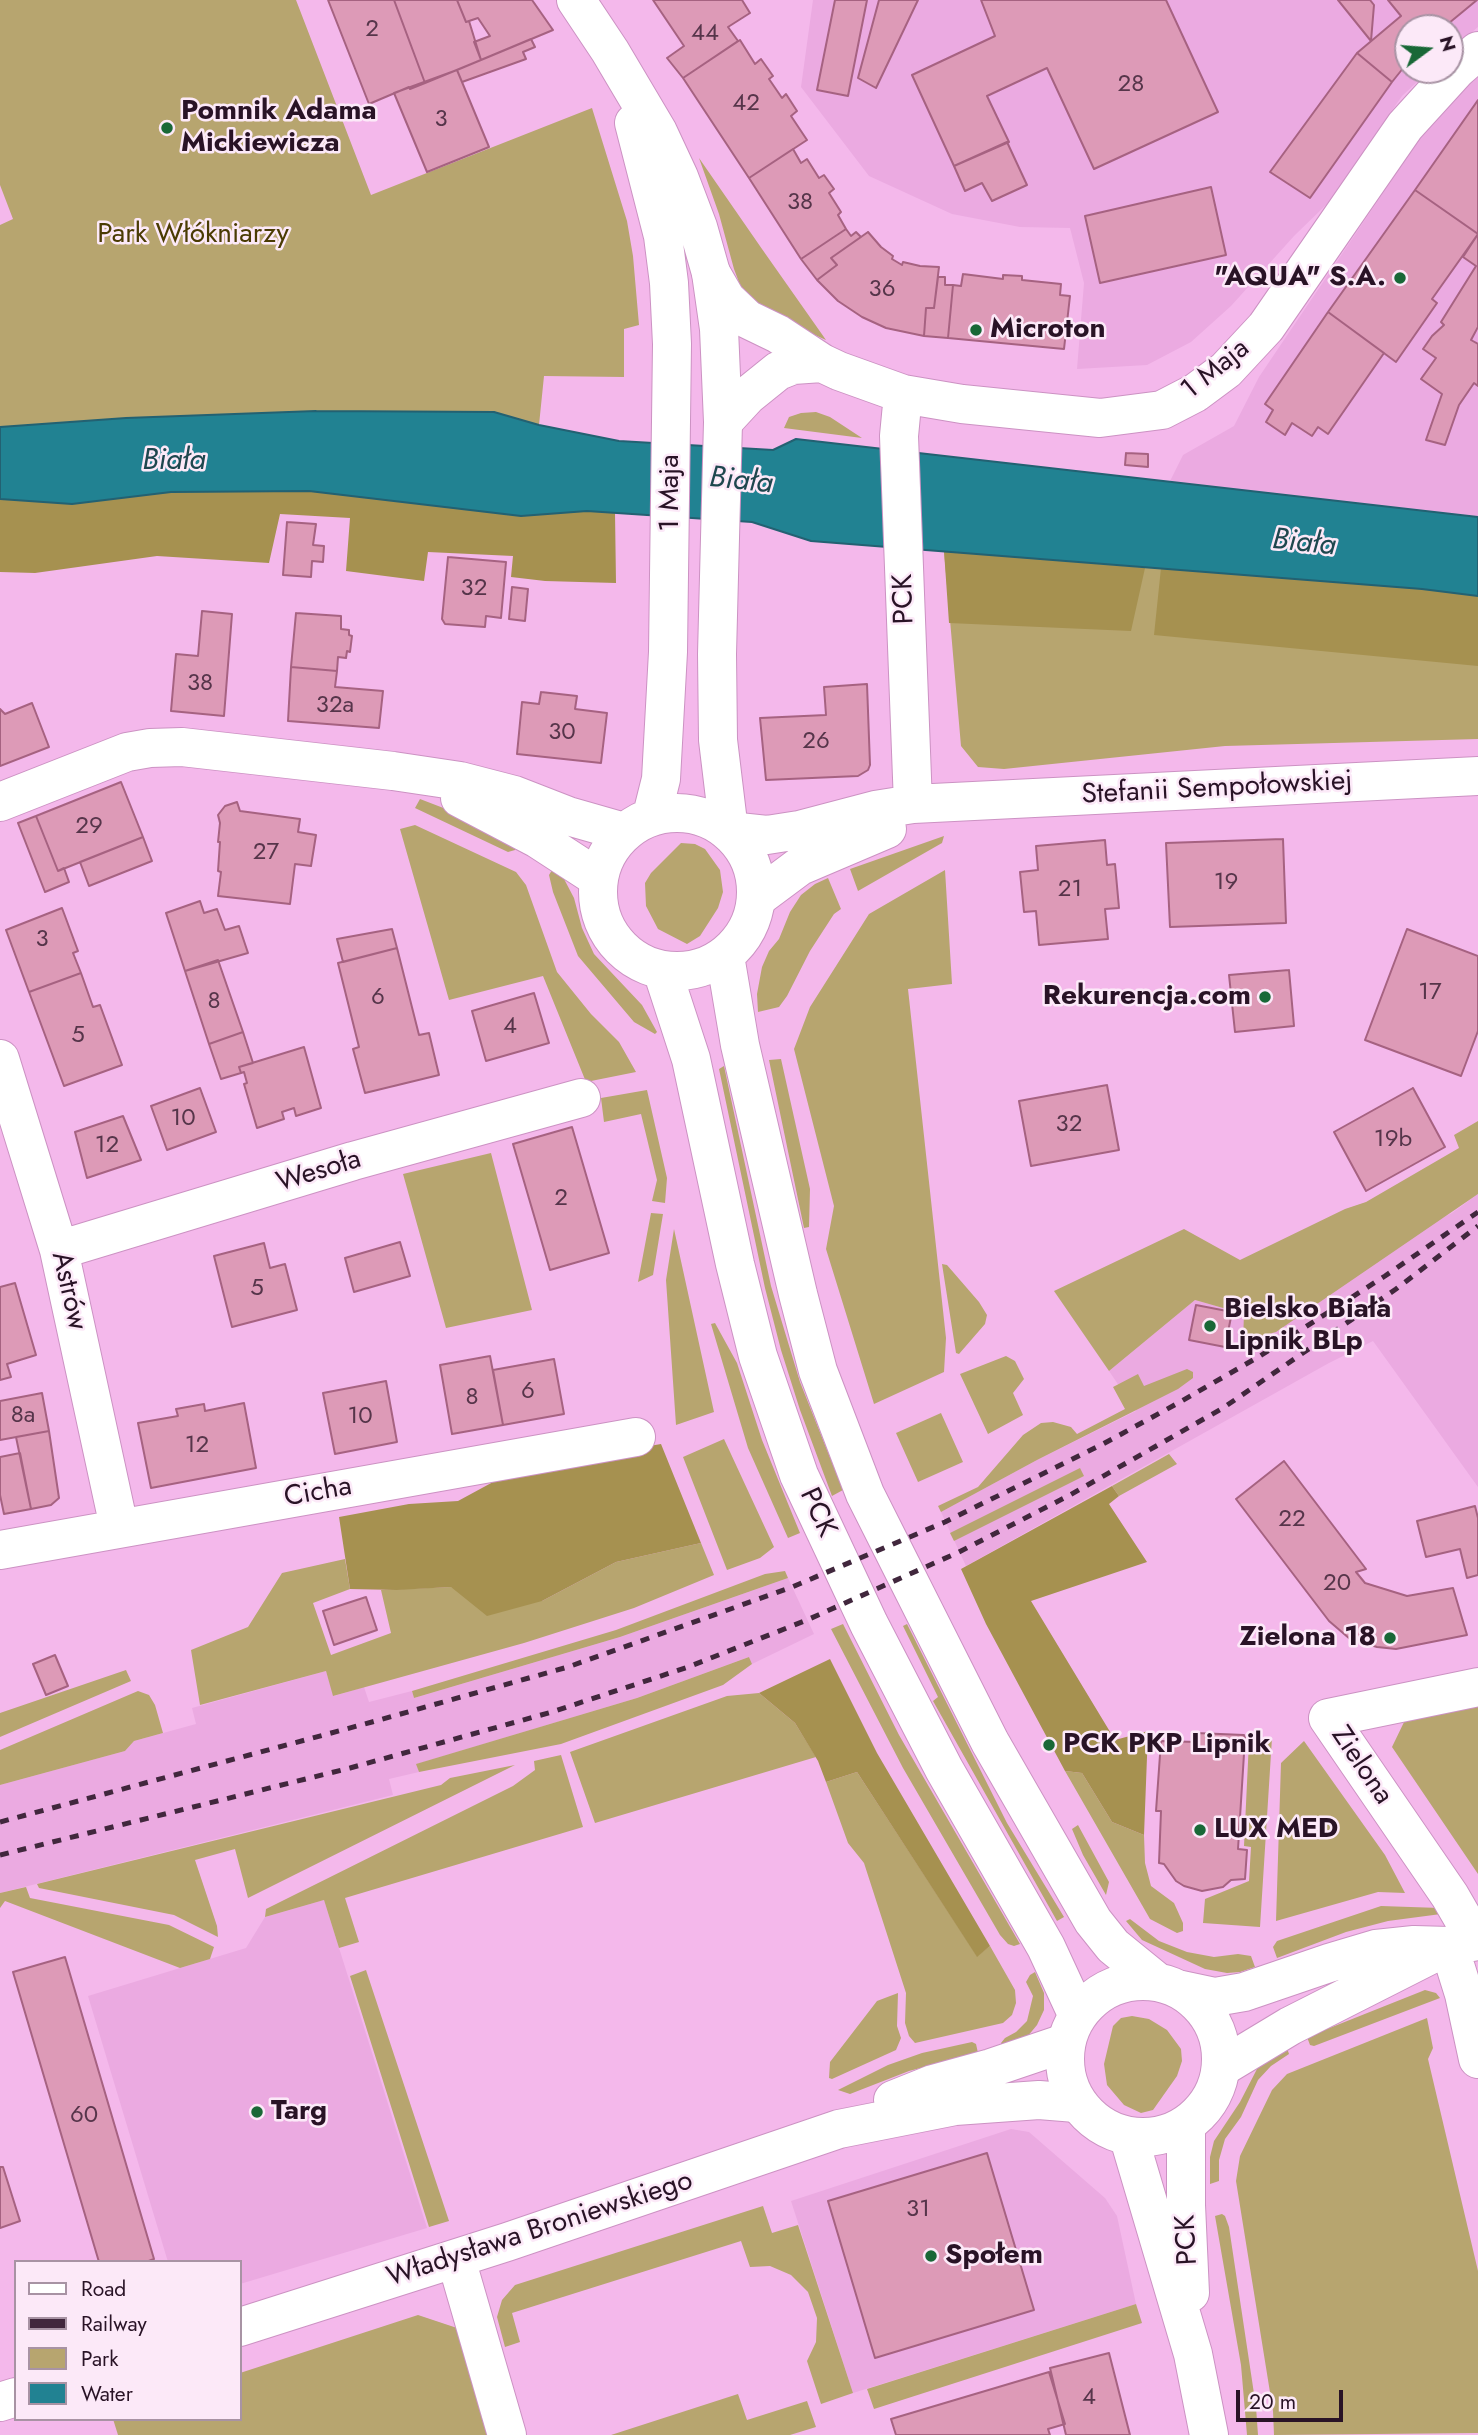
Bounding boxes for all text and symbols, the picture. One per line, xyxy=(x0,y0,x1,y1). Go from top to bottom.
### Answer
north arrow xyxy=(1394,14,1464,84)
house number: 2 xyxy=(365,16,379,44)
house number: 44 xyxy=(691,20,719,48)
text: N xyxy=(1433,33,1463,55)
house number: 28 xyxy=(1118,71,1144,99)
house number: 42 xyxy=(732,90,760,118)
place label: Pomnik Adama Mickiewicza xyxy=(181,95,376,161)
house number: 3 xyxy=(434,106,448,134)
marker: Pomnik Adama Mickiewicza xyxy=(159,120,175,136)
house number: 38 xyxy=(787,189,813,217)
park label: Park Włókniarzy xyxy=(97,218,289,252)
place label: "AQUA" S.A. xyxy=(1214,261,1386,295)
marker: "AQUA" S.A. xyxy=(1392,270,1408,286)
house number: 36 xyxy=(869,276,895,304)
place label: Microton xyxy=(990,313,1106,347)
marker: Microton xyxy=(968,322,984,338)
street label: 1 Maja xyxy=(1175,333,1257,407)
water label: Biała xyxy=(142,444,206,480)
street label: 1 Maja xyxy=(654,454,688,532)
water label: Biała xyxy=(707,461,775,503)
water label: Biała xyxy=(1270,523,1338,565)
street label: PCK xyxy=(887,573,923,625)
house number: 32 xyxy=(461,575,487,603)
house number: 38 xyxy=(187,670,213,698)
house number: 32a xyxy=(316,692,354,720)
house number: 30 xyxy=(548,719,576,747)
house number: 26 xyxy=(802,728,830,756)
street label: Stefanii Sempołowskiej xyxy=(1081,765,1353,813)
house number: 29 xyxy=(75,813,103,841)
house number: 27 xyxy=(253,839,279,867)
house number: 19 xyxy=(1214,869,1238,897)
house number: 21 xyxy=(1058,876,1082,904)
house number: 3 xyxy=(35,926,49,954)
house number: 17 xyxy=(1418,979,1442,1007)
place label: Rekurencja.com xyxy=(1043,980,1251,1014)
house number: 6 xyxy=(371,984,385,1012)
house number: 8 xyxy=(207,988,221,1016)
marker: Rekurencja.com xyxy=(1257,989,1273,1005)
house number: 4 xyxy=(503,1013,517,1041)
house number: 5 xyxy=(71,1022,85,1050)
house number: 10 xyxy=(170,1105,196,1133)
house number: 32 xyxy=(1056,1111,1082,1139)
house number: 19b xyxy=(1374,1126,1412,1154)
house number: 12 xyxy=(95,1132,119,1160)
street label: Wesoła xyxy=(273,1143,365,1201)
house number: 2 xyxy=(554,1185,568,1213)
street label: Astrów xyxy=(43,1248,93,1334)
house number: 5 xyxy=(250,1275,264,1303)
place label: Bielsko Biała Lipnik BLp xyxy=(1224,1293,1391,1359)
marker: Bielsko Biała Lipnik BLp xyxy=(1202,1318,1218,1334)
house number: 6 xyxy=(521,1378,535,1406)
house number: 8 xyxy=(465,1384,479,1412)
house number: 8a xyxy=(11,1402,35,1430)
house number: 10 xyxy=(347,1403,373,1431)
house number: 12 xyxy=(185,1432,209,1460)
street label: Cicha xyxy=(282,1471,354,1515)
street label: PCK xyxy=(791,1483,843,1543)
house number: 22 xyxy=(1278,1506,1306,1534)
house number: 20 xyxy=(1323,1570,1351,1598)
place label: Zielona 18 xyxy=(1239,1621,1376,1655)
marker: Zielona 18 xyxy=(1382,1630,1398,1646)
street label: Zielona xyxy=(1323,1721,1399,1811)
place label: PCK PKP Lipnik xyxy=(1063,1728,1271,1762)
marker: PCK PKP Lipnik xyxy=(1041,1737,1057,1753)
place label: LUX MED xyxy=(1214,1813,1338,1847)
marker: LUX MED xyxy=(1192,1822,1208,1838)
place label: Targ xyxy=(271,2095,327,2129)
house number: 60 xyxy=(70,2102,98,2130)
marker: Targ xyxy=(249,2104,265,2120)
street label: Władysława Broniewskiego xyxy=(383,2165,697,2295)
house number: 31 xyxy=(906,2196,930,2224)
street label: PCK xyxy=(1170,2214,1206,2266)
place label: Społem xyxy=(945,2239,1043,2273)
marker: Społem xyxy=(923,2248,939,2264)
legend xyxy=(14,2260,242,2421)
text: Road xyxy=(81,2274,126,2304)
text: Railway xyxy=(81,2309,147,2339)
text: Park xyxy=(81,2344,118,2374)
scale bar xyxy=(1240,2376,1347,2420)
text: Water xyxy=(81,2379,133,2409)
house number: 4 xyxy=(1082,2384,1096,2412)
text: 20 m xyxy=(1249,2387,1296,2417)

